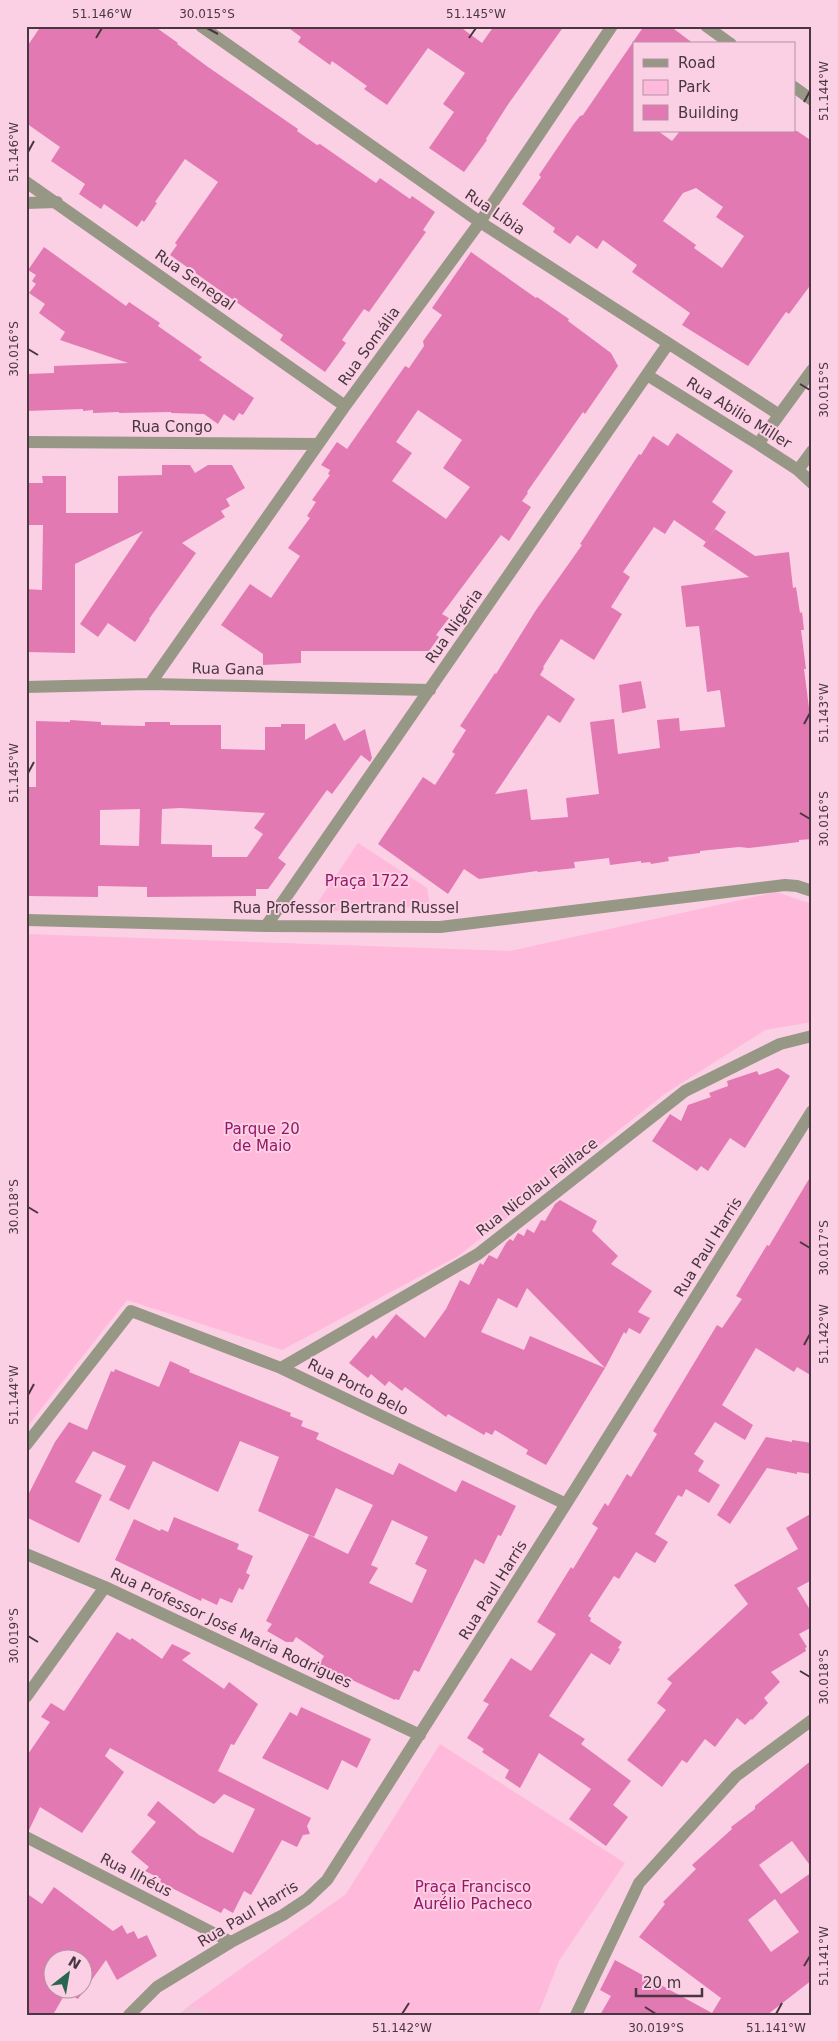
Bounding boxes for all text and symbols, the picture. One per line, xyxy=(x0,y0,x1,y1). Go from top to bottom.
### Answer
text: 51.146°W xyxy=(72,7,132,21)
text: 30.015°S xyxy=(179,7,235,21)
text: 51.145°W xyxy=(446,7,506,21)
legend xyxy=(633,42,796,132)
text: Road xyxy=(678,54,716,72)
text: 51.144°W xyxy=(817,61,831,121)
text: Park xyxy=(678,78,711,96)
text: Building xyxy=(678,104,739,122)
text: 51.146°W xyxy=(7,122,21,182)
street label: Rua Líbia xyxy=(462,185,528,239)
street label: Rua Senegal xyxy=(152,246,238,314)
street label: Rua Somália xyxy=(334,303,404,389)
text: 30.016°S xyxy=(7,321,21,377)
text: 30.015°S xyxy=(817,362,831,418)
street label: Rua Abilio Miller xyxy=(683,373,795,453)
street label: Rua Congo xyxy=(131,418,213,436)
street label: Rua Nigéria xyxy=(422,585,486,667)
street label: Rua Gana xyxy=(191,659,265,679)
text: 51.143°W xyxy=(817,683,831,743)
text: 51.145°W xyxy=(7,743,21,803)
text: 30.016°S xyxy=(817,791,831,847)
park label: Praça 1722 xyxy=(325,872,409,890)
street label: Rua Professor Bertrand Russel xyxy=(233,899,459,917)
park label: Parque 20 de Maio xyxy=(224,1120,300,1155)
street label: Rua Nicolau Faillace xyxy=(473,1134,601,1240)
text: 30.018°S xyxy=(7,1179,21,1235)
street label: Rua Paul Harris xyxy=(670,1194,746,1300)
text: 30.017°S xyxy=(817,1220,831,1276)
text: 51.142°W xyxy=(817,1304,831,1364)
street label: Rua Porto Belo xyxy=(305,1355,411,1419)
text: 51.144°W xyxy=(7,1365,21,1425)
street label: Rua Paul Harris xyxy=(455,1537,531,1643)
street label: Rua Professor José Maria Rodrigues xyxy=(108,1564,355,1692)
text: 30.019°S xyxy=(7,1608,21,1664)
text: 30.018°S xyxy=(817,1649,831,1705)
street label: Rua Ilhéus xyxy=(97,1849,175,1901)
street label: Rua Paul Harris xyxy=(195,1877,302,1951)
park label: Praça Francisco Aurélio Pacheco xyxy=(413,1878,533,1913)
text: 51.141°W xyxy=(817,1926,831,1986)
north arrow xyxy=(42,1948,92,1998)
text: N xyxy=(66,1953,84,1973)
scale bar xyxy=(636,1966,702,1998)
text: 20 m xyxy=(643,1974,681,1992)
text: 51.142°W xyxy=(372,2021,432,2035)
text: 30.019°S xyxy=(628,2021,684,2035)
text: 51.141°W xyxy=(746,2021,806,2035)

